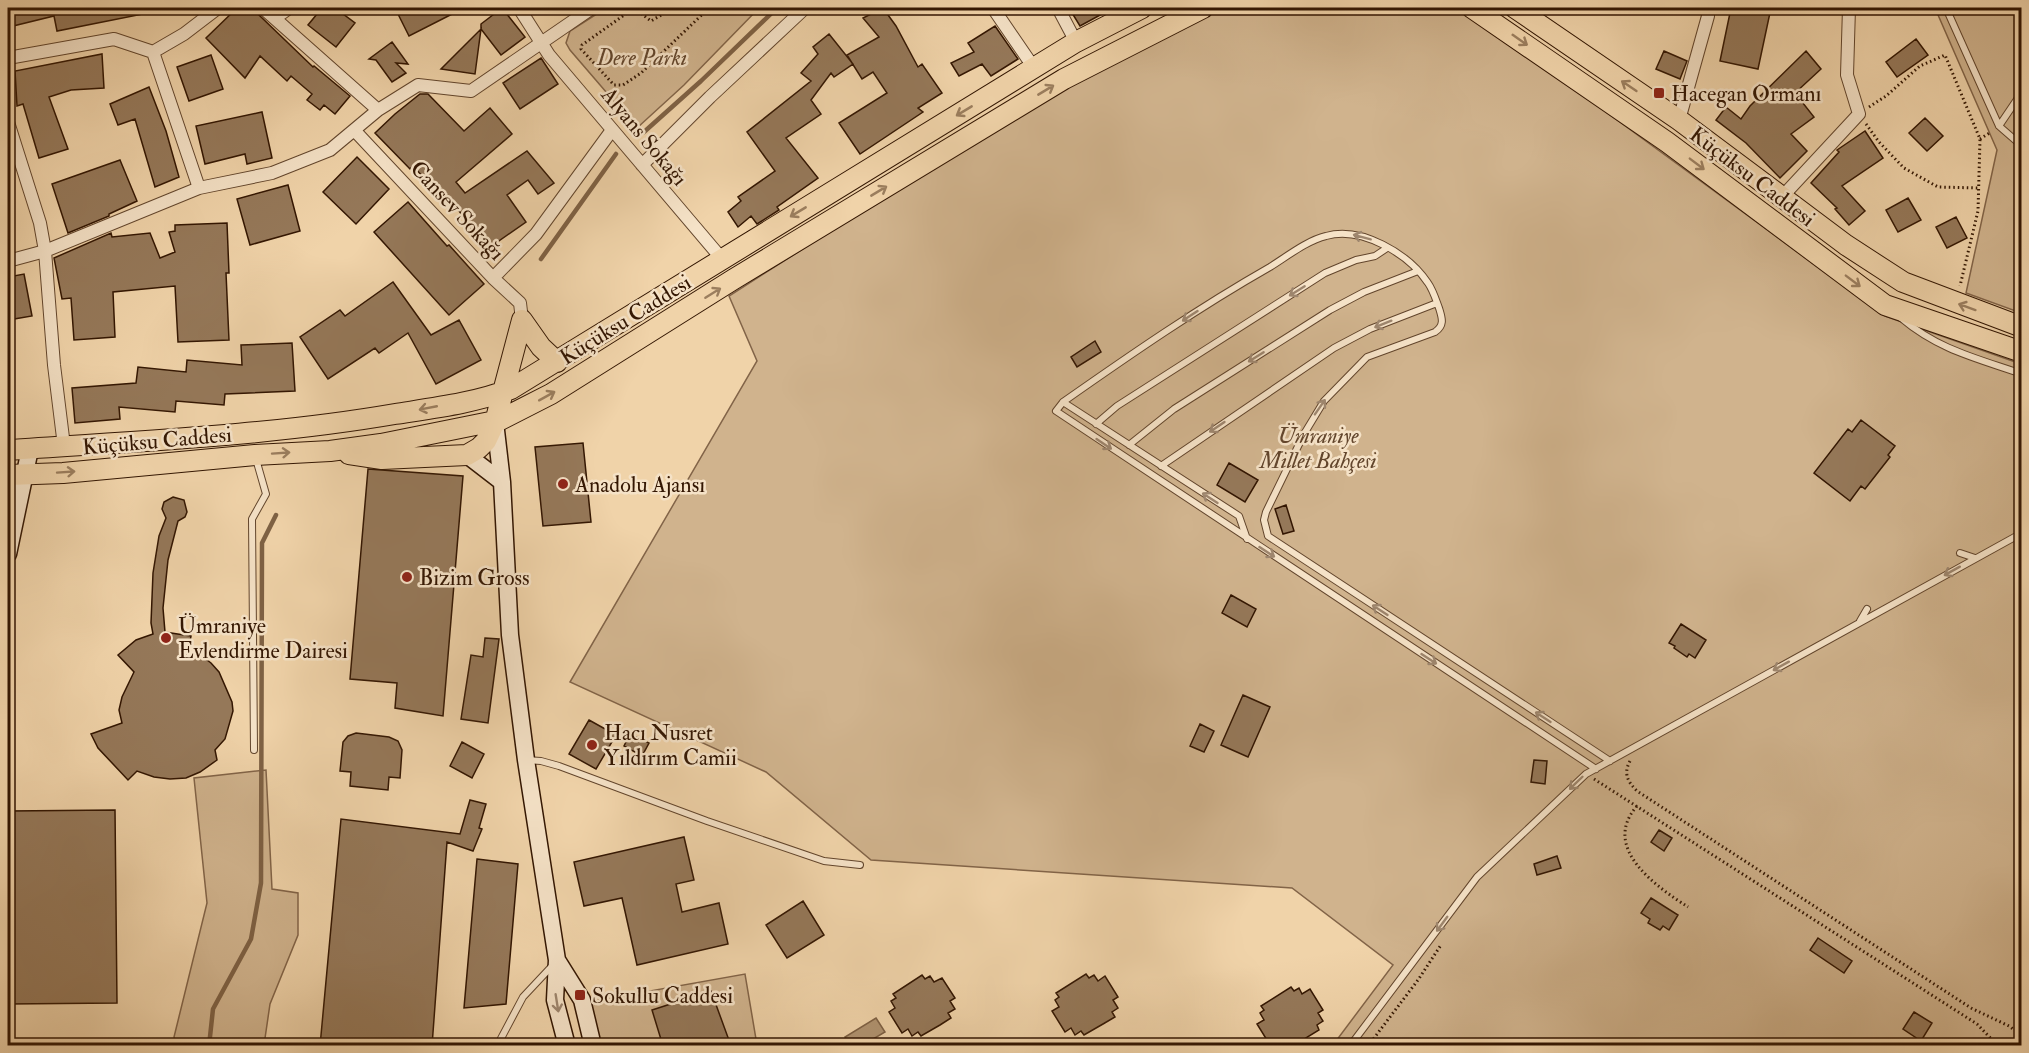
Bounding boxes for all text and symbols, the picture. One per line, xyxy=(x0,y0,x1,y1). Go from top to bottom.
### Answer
one-way arrow xyxy=(1512,34,1528,46)
park label: Dere Parkı xyxy=(596,44,687,72)
one-way arrow xyxy=(1622,80,1638,92)
place label: Hacegan Ormanı xyxy=(1671,80,1822,108)
street label: Alyans Sokağı xyxy=(594,81,694,192)
one-way arrow xyxy=(1037,84,1054,96)
marker: Hacegan Ormanı xyxy=(1652,86,1666,100)
one-way arrow xyxy=(956,105,973,117)
street label: Küçüksu Caddesi xyxy=(1684,121,1821,233)
street label: Cansev Sokağı xyxy=(404,155,511,266)
one-way arrow xyxy=(1689,157,1705,170)
one-way arrow xyxy=(870,185,887,197)
one-way arrow xyxy=(790,207,807,219)
one-way arrow xyxy=(1353,230,1372,242)
street label: Küçüksu Caddesi xyxy=(555,268,697,371)
one-way arrow xyxy=(1845,274,1861,287)
one-way arrow xyxy=(1289,285,1306,297)
one-way arrow xyxy=(704,286,721,298)
one-way arrow xyxy=(1958,300,1976,311)
one-way arrow xyxy=(1182,310,1199,322)
one-way arrow xyxy=(1374,319,1392,330)
one-way arrow xyxy=(1248,351,1265,363)
one-way arrow xyxy=(538,389,555,401)
one-way arrow xyxy=(1314,400,1326,416)
one-way arrow xyxy=(418,403,438,414)
street label: Küçüksu Caddesi xyxy=(81,421,233,461)
one-way arrow xyxy=(1210,421,1226,433)
park label: Ümraniye Millet Bahçesi xyxy=(1258,422,1376,475)
one-way arrow xyxy=(1095,438,1112,450)
one-way arrow xyxy=(271,448,291,459)
one-way arrow xyxy=(55,467,75,478)
place label: Anadolu Ajansı xyxy=(574,471,705,499)
marker: Anadolu Ajansı xyxy=(556,477,570,491)
one-way arrow xyxy=(1202,491,1219,503)
one-way arrow xyxy=(1258,545,1275,558)
place label: Bizim Gross xyxy=(419,564,530,592)
one-way arrow xyxy=(1944,565,1961,577)
marker: Bizim Gross xyxy=(400,570,414,584)
one-way arrow xyxy=(1373,604,1389,616)
place label: Ümraniye Evlendirme Dairesi xyxy=(178,612,348,665)
marker: Ümraniye Evlendirme Dairesi xyxy=(159,631,173,645)
one-way arrow xyxy=(1421,653,1437,665)
one-way arrow xyxy=(1773,661,1791,672)
one-way arrow xyxy=(1535,711,1552,723)
place label: Hacı Nusret Yıldırım Camii xyxy=(604,719,737,772)
marker: Hacı Nusret Yıldırım Camii xyxy=(585,738,599,752)
one-way arrow xyxy=(1569,776,1584,790)
one-way arrow xyxy=(1436,916,1449,932)
place label: Sokullu Caddesi xyxy=(592,982,733,1010)
marker: Sokullu Caddesi xyxy=(573,988,587,1002)
one-way arrow xyxy=(552,993,563,1013)

